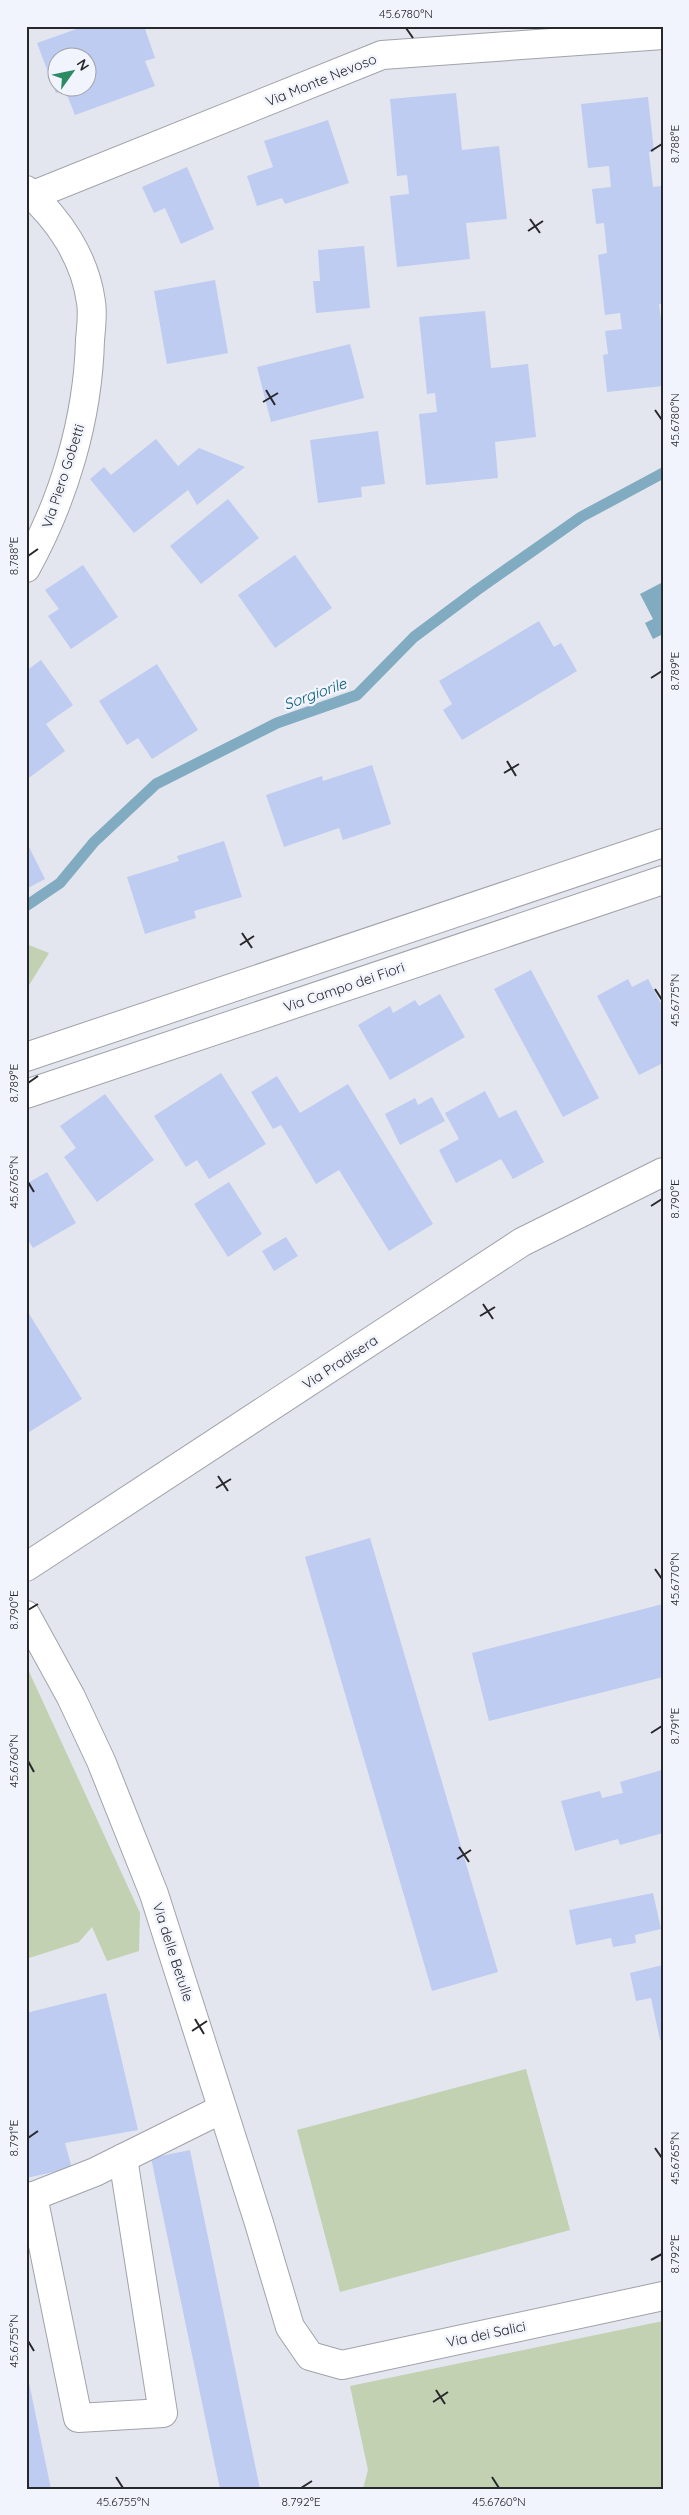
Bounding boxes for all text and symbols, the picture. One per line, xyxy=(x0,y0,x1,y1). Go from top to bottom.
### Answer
text: 45.6780°N xyxy=(379,6,433,21)
north arrow xyxy=(48,48,98,98)
street label: Via Monte Nevoso xyxy=(263,50,379,110)
text: N xyxy=(73,56,93,74)
text: 8.788°E xyxy=(667,125,682,163)
text: 45.6780°N xyxy=(667,393,682,447)
street label: Via Piero Gobetti xyxy=(38,422,88,530)
text: 8.788°E xyxy=(6,537,21,575)
text: 8.789°E xyxy=(667,651,682,690)
water label: Sorgiorile xyxy=(281,673,349,714)
street label: Via Campo dei Fiori xyxy=(281,958,407,1016)
text: 45.6775°N xyxy=(667,974,682,1026)
text: 8.789°E xyxy=(6,1063,21,1102)
text: 45.6765°N xyxy=(6,1156,21,1208)
text: 8.790°E xyxy=(667,1179,682,1219)
street label: Via Pradisera xyxy=(299,1331,381,1393)
text: 45.6770°N xyxy=(667,1552,682,1606)
text: 8.790°E xyxy=(6,1590,21,1630)
text: 8.791°E xyxy=(667,1707,682,1744)
text: 45.6760°N xyxy=(6,1734,21,1788)
street label: Via delle Betulle xyxy=(149,1900,197,2004)
text: 8.791°E xyxy=(6,2119,21,2156)
text: 45.6765°N xyxy=(667,2132,682,2184)
text: 8.792°E xyxy=(667,2234,682,2273)
text: 45.6755°N xyxy=(6,2314,21,2368)
street label: Via dei Salici xyxy=(445,2317,527,2351)
text: 45.6755°N xyxy=(96,2494,150,2509)
text: 8.792°E xyxy=(282,2494,321,2509)
text: 45.6760°N xyxy=(472,2494,526,2509)

